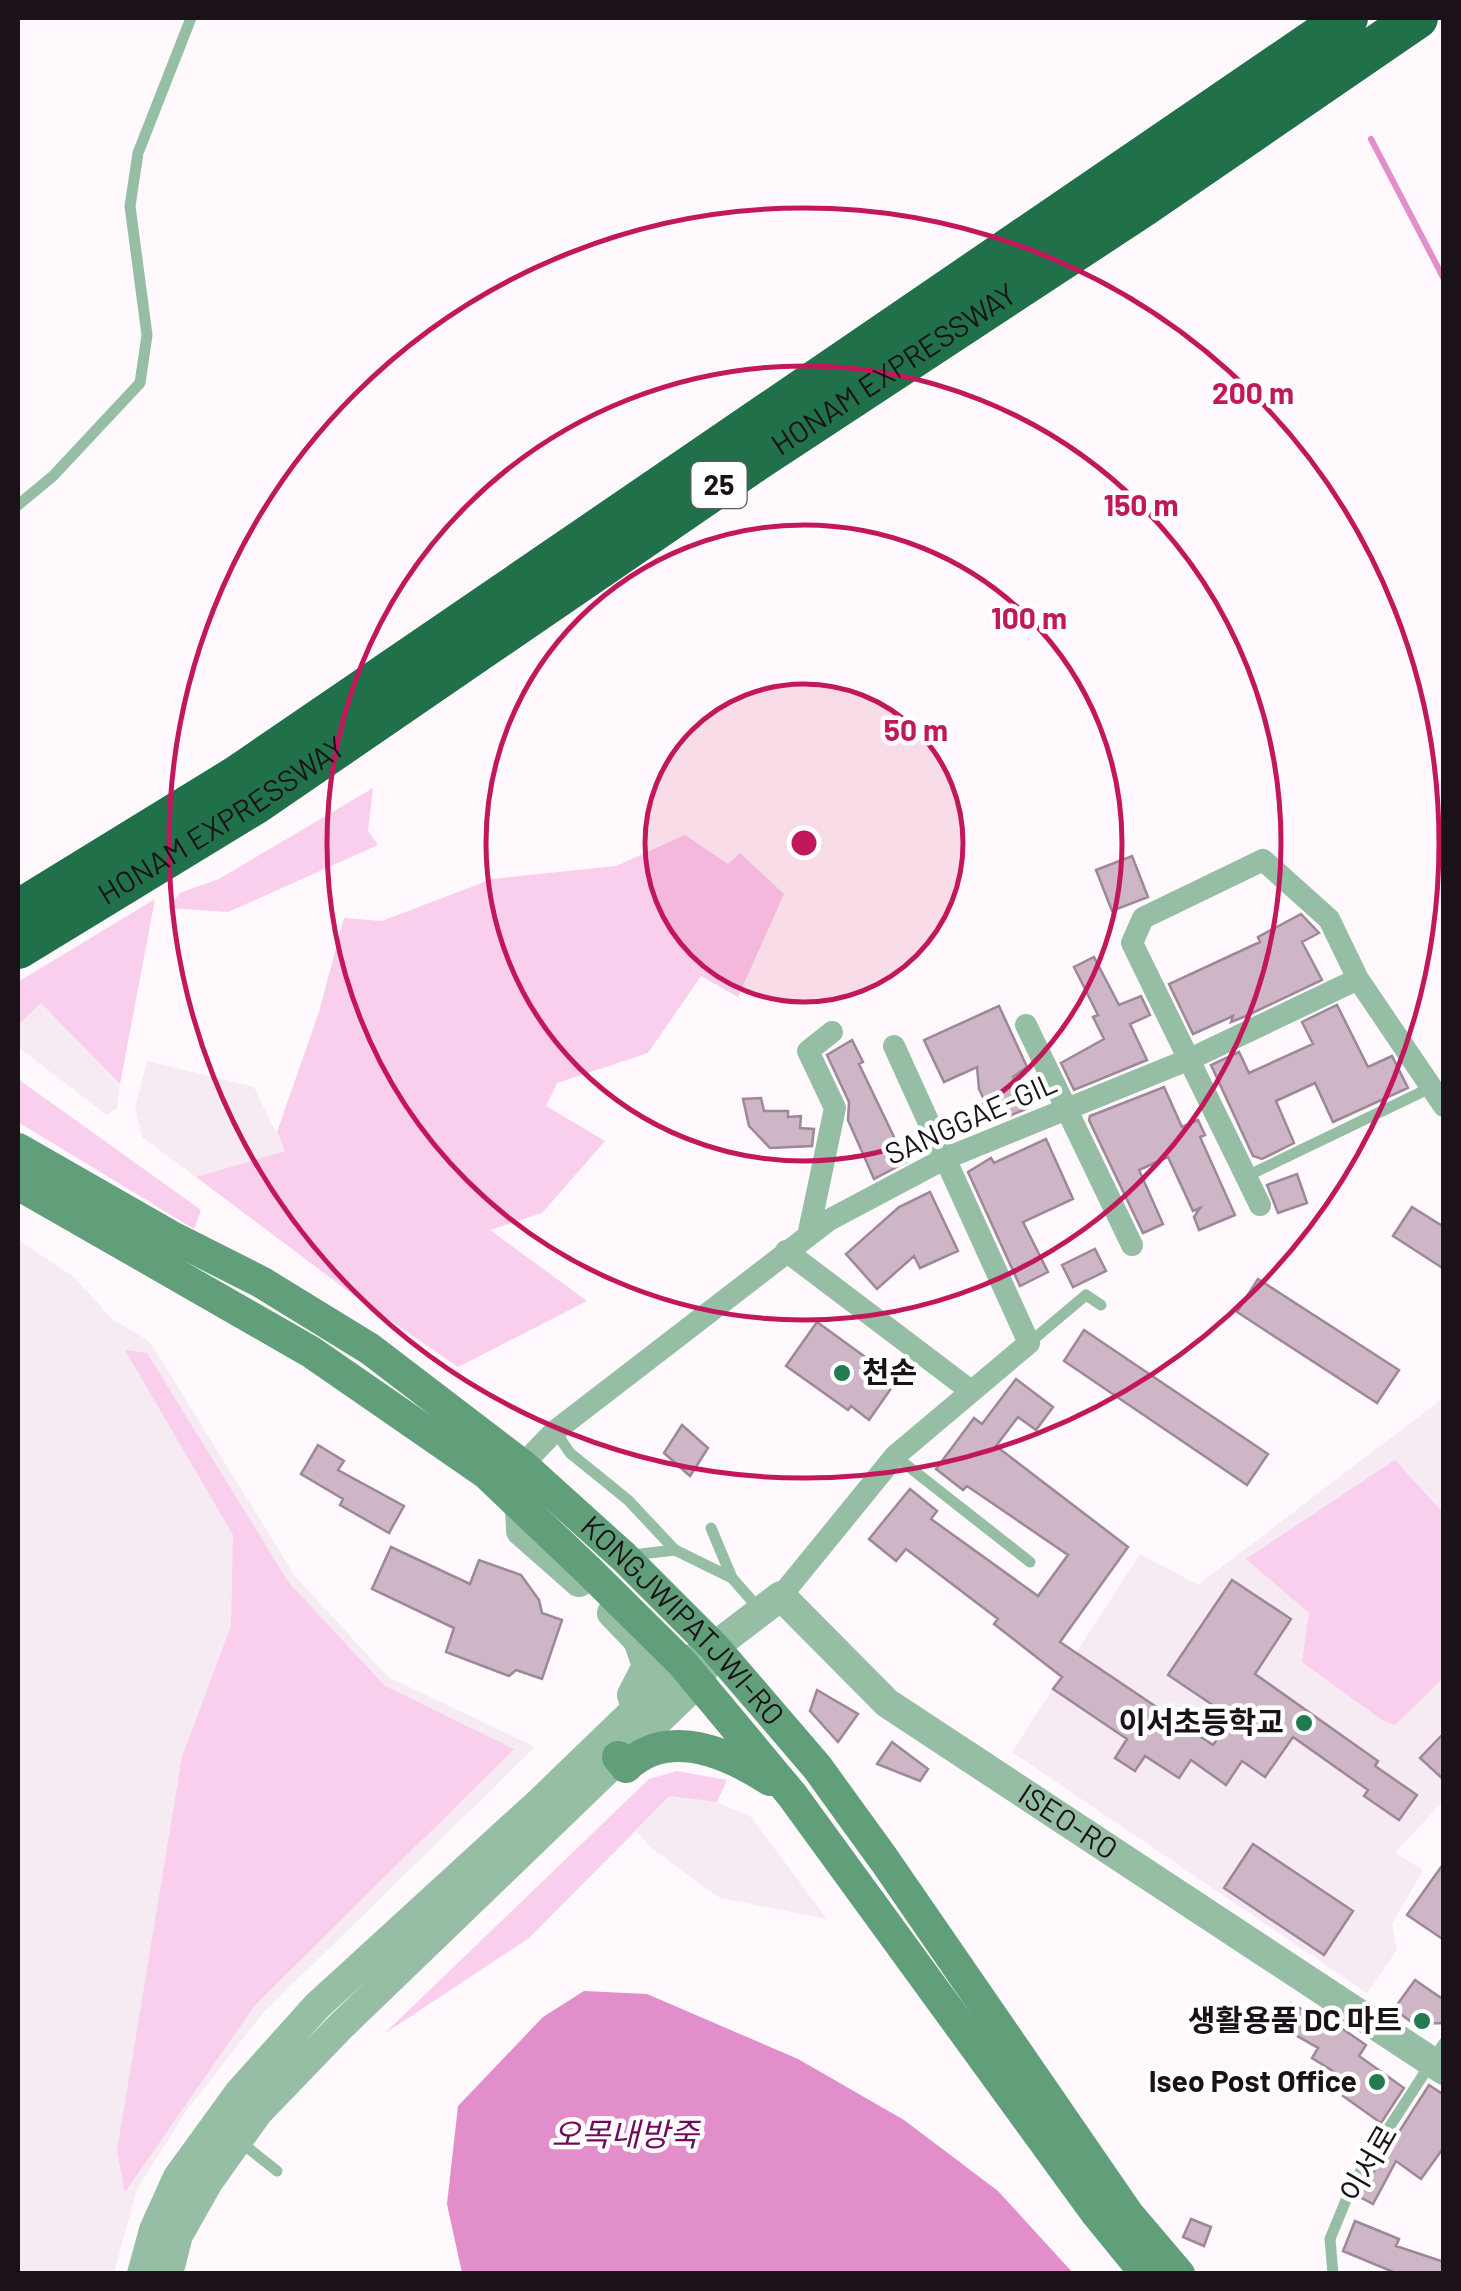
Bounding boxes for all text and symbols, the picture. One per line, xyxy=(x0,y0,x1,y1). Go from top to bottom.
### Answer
street label: HONAM EXPRESSWAY xyxy=(764,274,1022,461)
text: 200 m xyxy=(1212,374,1294,410)
road number: 25 xyxy=(692,462,746,508)
text: 150 m xyxy=(1104,486,1178,522)
text: 100 m xyxy=(991,599,1067,635)
text: 50 m xyxy=(884,711,948,747)
street label: HONAM EXPRESSWAY xyxy=(91,728,351,911)
centre of rings xyxy=(786,825,822,861)
street label: SANGGAE-GIL xyxy=(879,1063,1062,1171)
place label: 천손 xyxy=(862,1353,917,1389)
marker: 천손 xyxy=(831,1362,853,1384)
street label: KONGJWIPATJWI-RO xyxy=(574,1507,793,1732)
place label: 이서초등학교 xyxy=(1118,1703,1284,1739)
marker: 이서초등학교 xyxy=(1293,1712,1315,1734)
street label: ISEO-RO xyxy=(1013,1775,1125,1866)
place label: 생활용품 DC 마트 xyxy=(1188,2001,1402,2037)
marker: 생활용품 DC 마트 xyxy=(1411,2010,1433,2032)
place label: Iseo Post Office xyxy=(1149,2062,1357,2098)
marker: Iseo Post Office xyxy=(1366,2071,1388,2093)
water label: 오목내방죽 xyxy=(551,2114,701,2152)
street label: 이서로 xyxy=(1331,2118,1404,2208)

